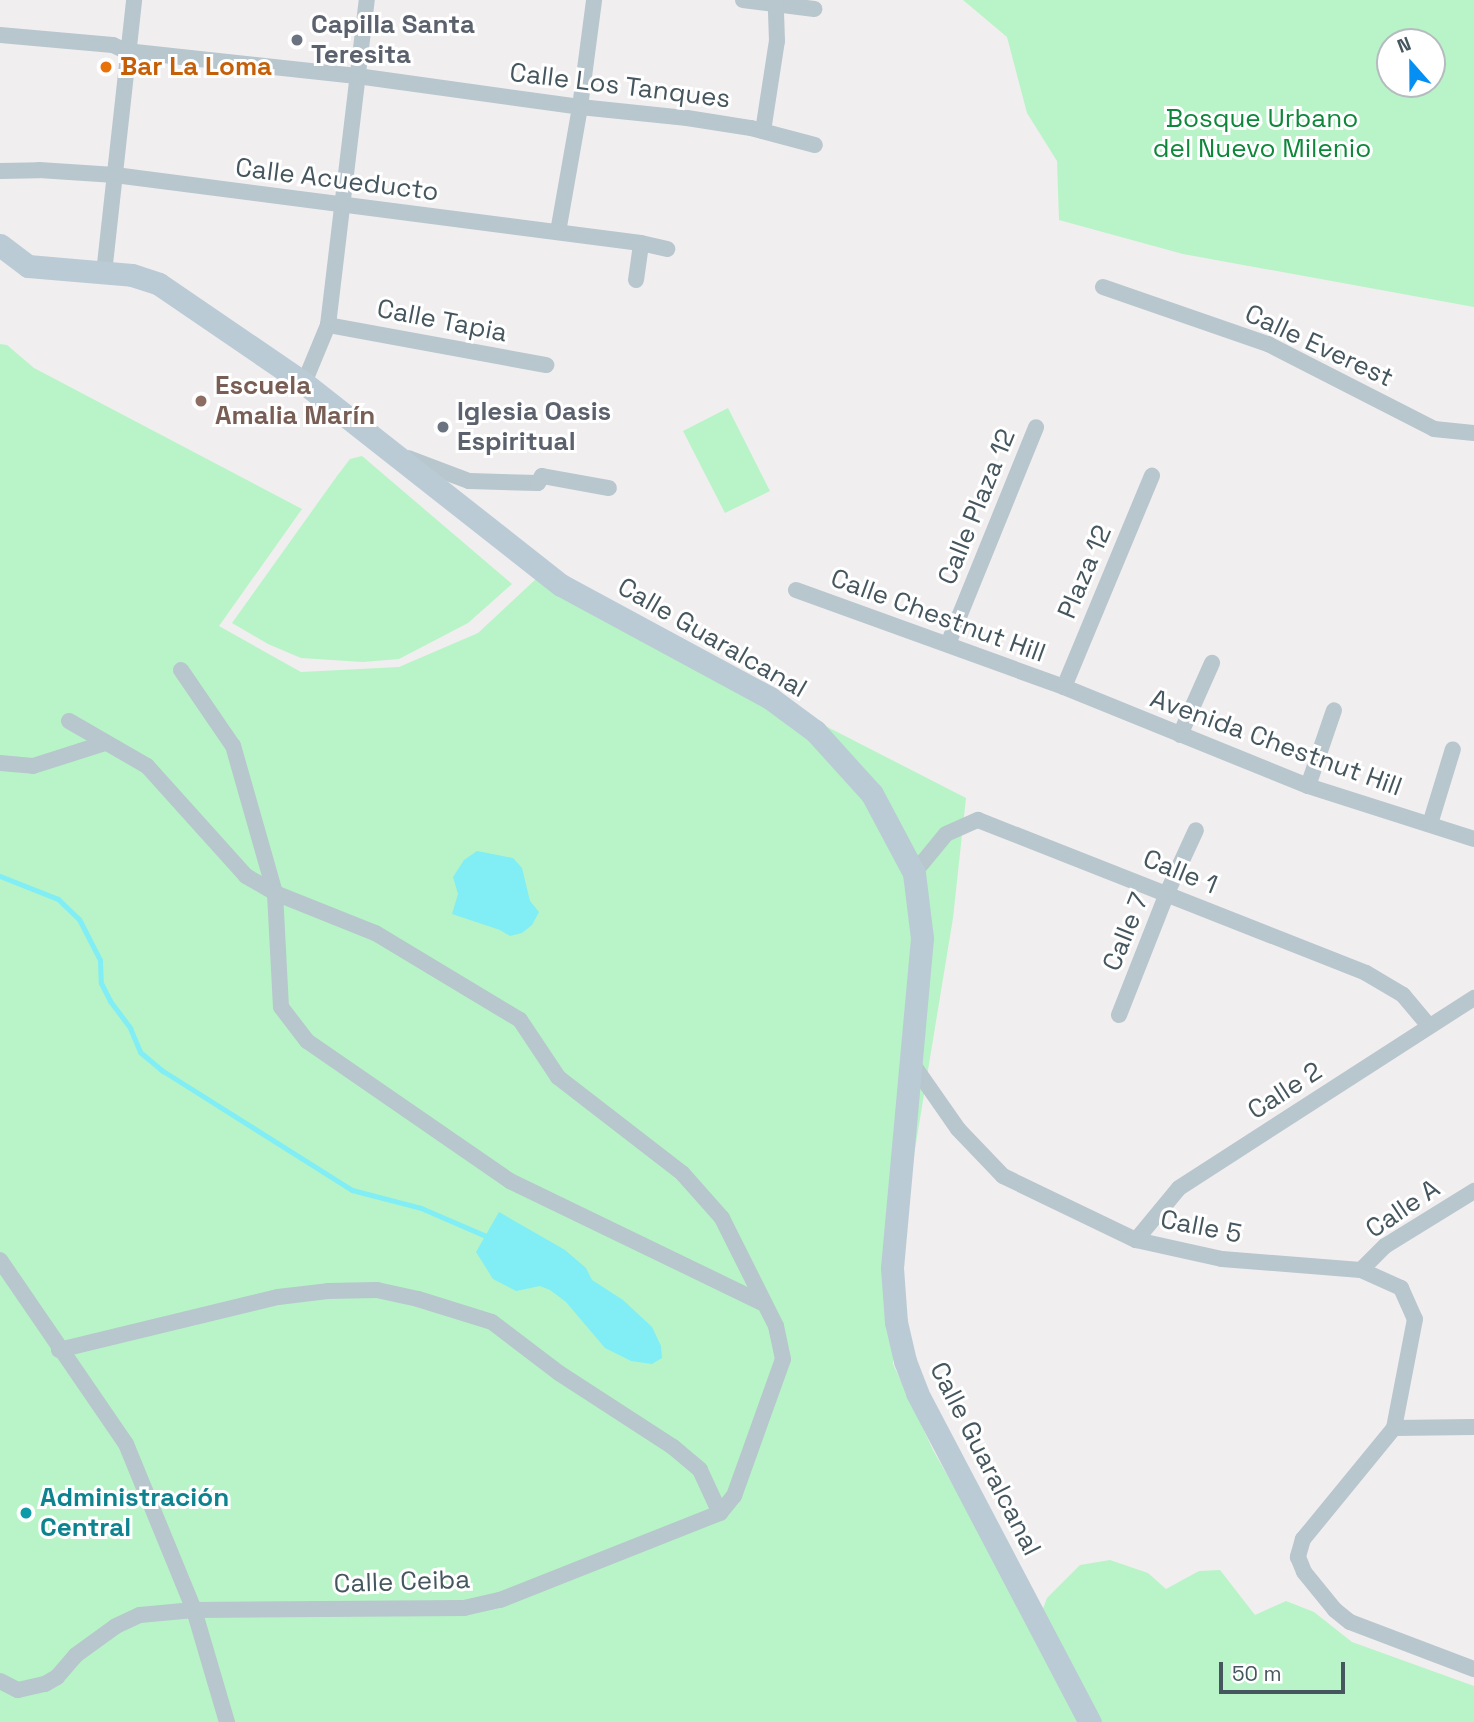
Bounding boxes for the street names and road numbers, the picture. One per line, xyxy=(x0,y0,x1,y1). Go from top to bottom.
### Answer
street label: Calle Los Tanques xyxy=(508,57,732,115)
street label: Calle Acueducto xyxy=(233,152,441,208)
street label: Calle Tapia xyxy=(374,293,510,349)
street label: Calle Everest xyxy=(1240,298,1398,394)
street label: Calle Plaza 12 xyxy=(932,425,1022,589)
street label: Plaza 12 xyxy=(1051,521,1119,623)
street label: Calle Chestnut Hill xyxy=(826,563,1050,669)
street label: Calle Guaralcanal xyxy=(612,571,812,705)
street label: Avenida Chestnut Hill xyxy=(1146,683,1406,803)
street label: Calle 1 xyxy=(1138,843,1222,901)
street label: Calle 7 xyxy=(1096,889,1156,975)
street label: Calle 2 xyxy=(1242,1056,1328,1126)
street label: Calle A xyxy=(1360,1173,1446,1245)
street label: Calle 5 xyxy=(1158,1204,1244,1250)
street label: Calle Guaralcanal xyxy=(923,1357,1047,1561)
street label: Calle Ceiba xyxy=(333,1564,471,1600)

